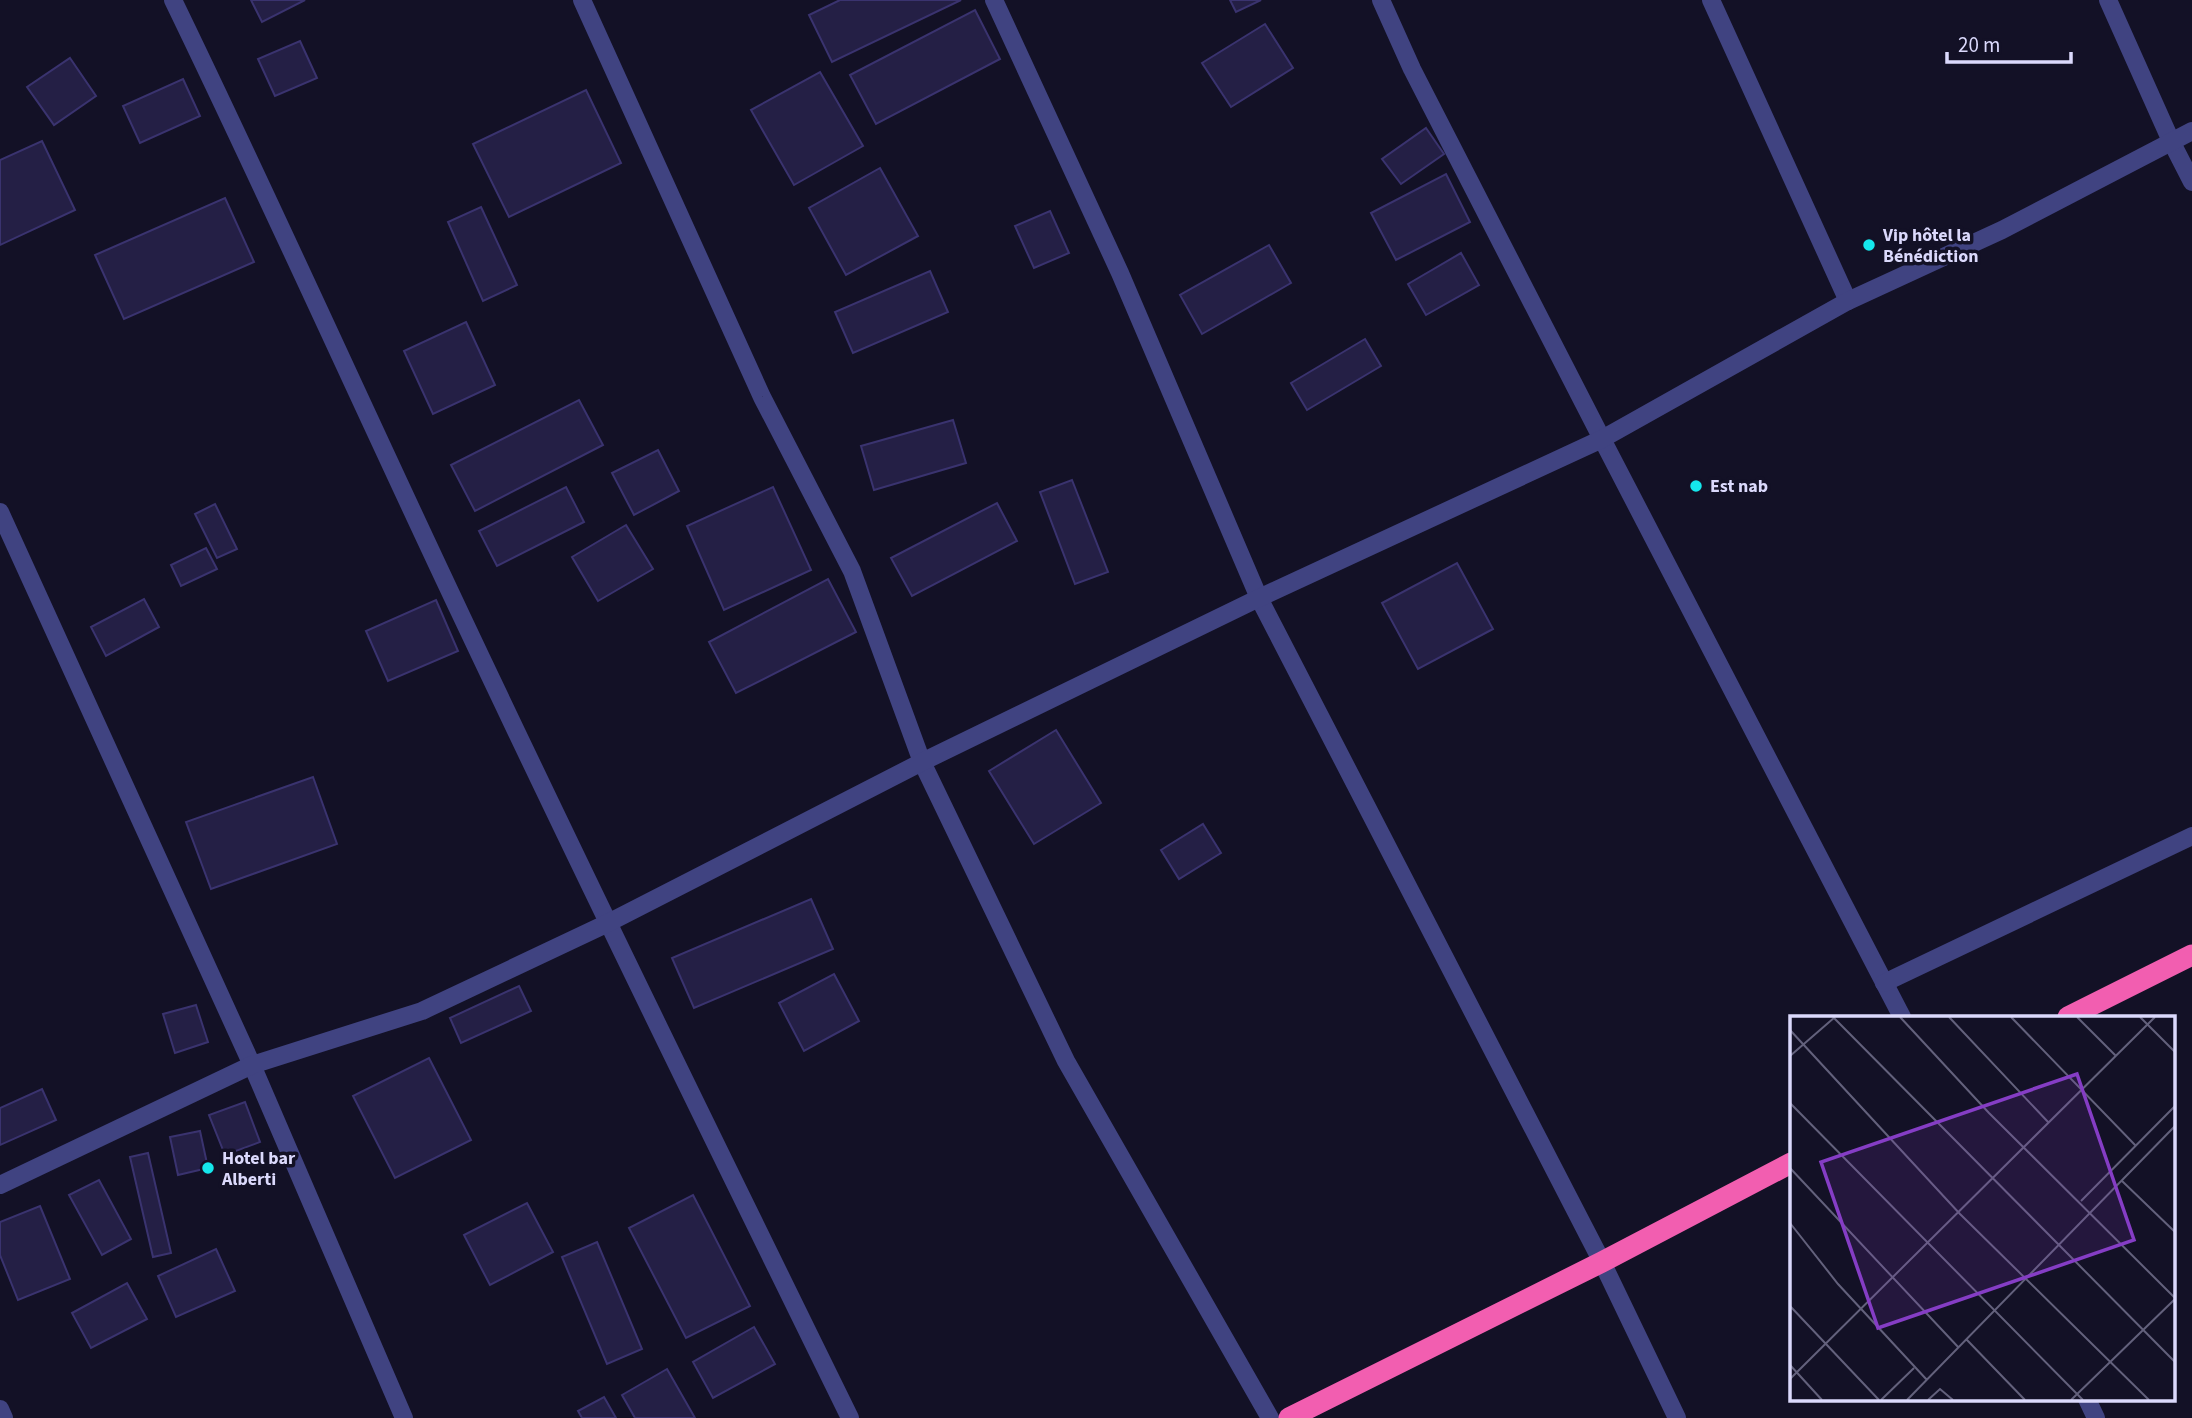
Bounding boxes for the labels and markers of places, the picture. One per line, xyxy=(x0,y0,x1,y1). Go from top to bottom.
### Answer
place label: Vip hôtel la Bénédiction xyxy=(1882,223,1979,269)
marker: Vip hôtel la Bénédiction xyxy=(1861,237,1877,253)
place label: Est nab xyxy=(1710,474,1768,499)
marker: Est nab xyxy=(1688,478,1704,494)
place label: Hotel bar Alberti xyxy=(221,1146,296,1192)
marker: Hotel bar Alberti xyxy=(200,1160,216,1176)

